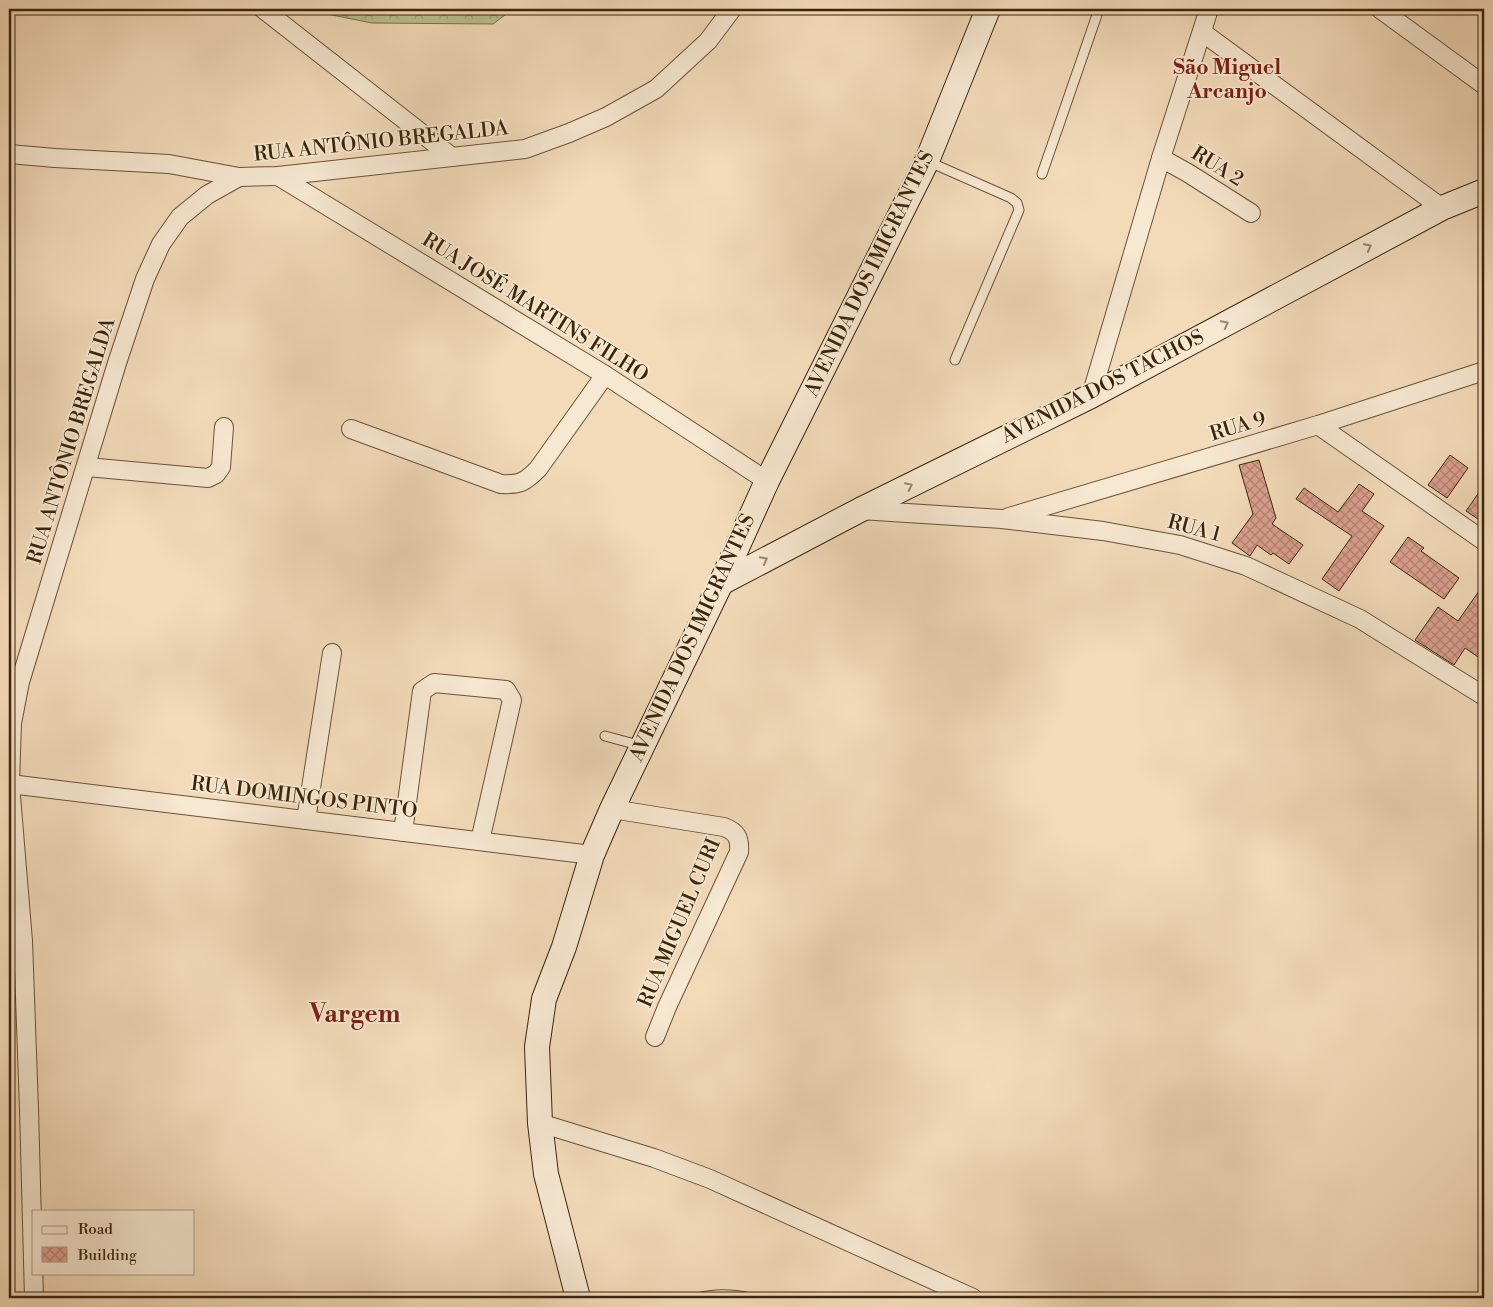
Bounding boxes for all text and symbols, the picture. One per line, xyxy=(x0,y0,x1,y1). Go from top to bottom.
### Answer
district label: São Miguel Arcanjo xyxy=(1173,55,1281,105)
street label: RUA ANTÔNIO BREGALDA xyxy=(252,115,511,168)
street label: RUA 2 xyxy=(1186,141,1248,193)
street label: AVENIDA DOS IMIGRANTES xyxy=(799,147,941,402)
street label: RUA JOSÉ MARTINS FILHO xyxy=(417,227,653,388)
one-way arrow xyxy=(1362,243,1371,253)
street label: RUA ANTÔNIO BREGALDA xyxy=(22,313,122,567)
one-way arrow xyxy=(1219,320,1228,330)
street label: AVENIDA DOS TACHOS xyxy=(996,325,1209,450)
street label: RUA 9 xyxy=(1207,407,1269,447)
one-way arrow xyxy=(903,482,912,492)
street label: AVENIDA DOS IMIGRANTES xyxy=(624,510,761,767)
street label: RUA 1 xyxy=(1165,510,1224,548)
one-way arrow xyxy=(759,556,768,566)
street label: RUA DOMINGOS PINTO xyxy=(189,772,419,824)
street label: RUA MIGUEL CURI xyxy=(633,834,727,1011)
district label: Vargem xyxy=(308,999,401,1030)
legend xyxy=(32,1210,195,1274)
text: Road xyxy=(78,1220,113,1239)
text: Building xyxy=(77,1246,137,1265)

